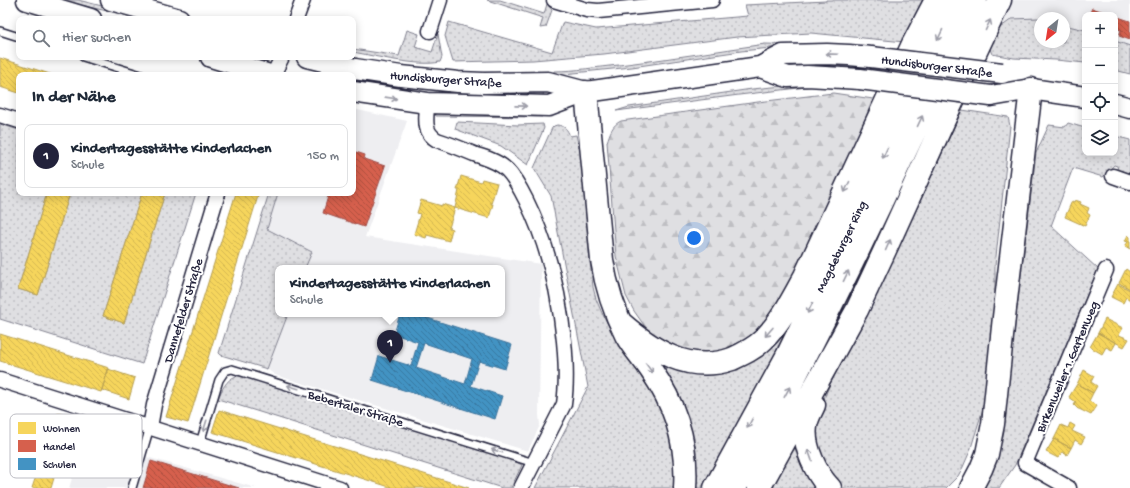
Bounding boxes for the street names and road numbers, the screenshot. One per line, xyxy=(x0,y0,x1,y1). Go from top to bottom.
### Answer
street label: Hundisburger Straße xyxy=(880,53,993,82)
street label: Hundisburger Straße xyxy=(389,69,503,92)
street label: Magdeburger Ring xyxy=(813,199,871,296)
street label: Dannefelder Straße xyxy=(161,257,207,366)
street label: Birkenweiler 1.Gartenweg xyxy=(1033,299,1103,436)
street label: Bebertaler Straße xyxy=(305,387,405,431)

